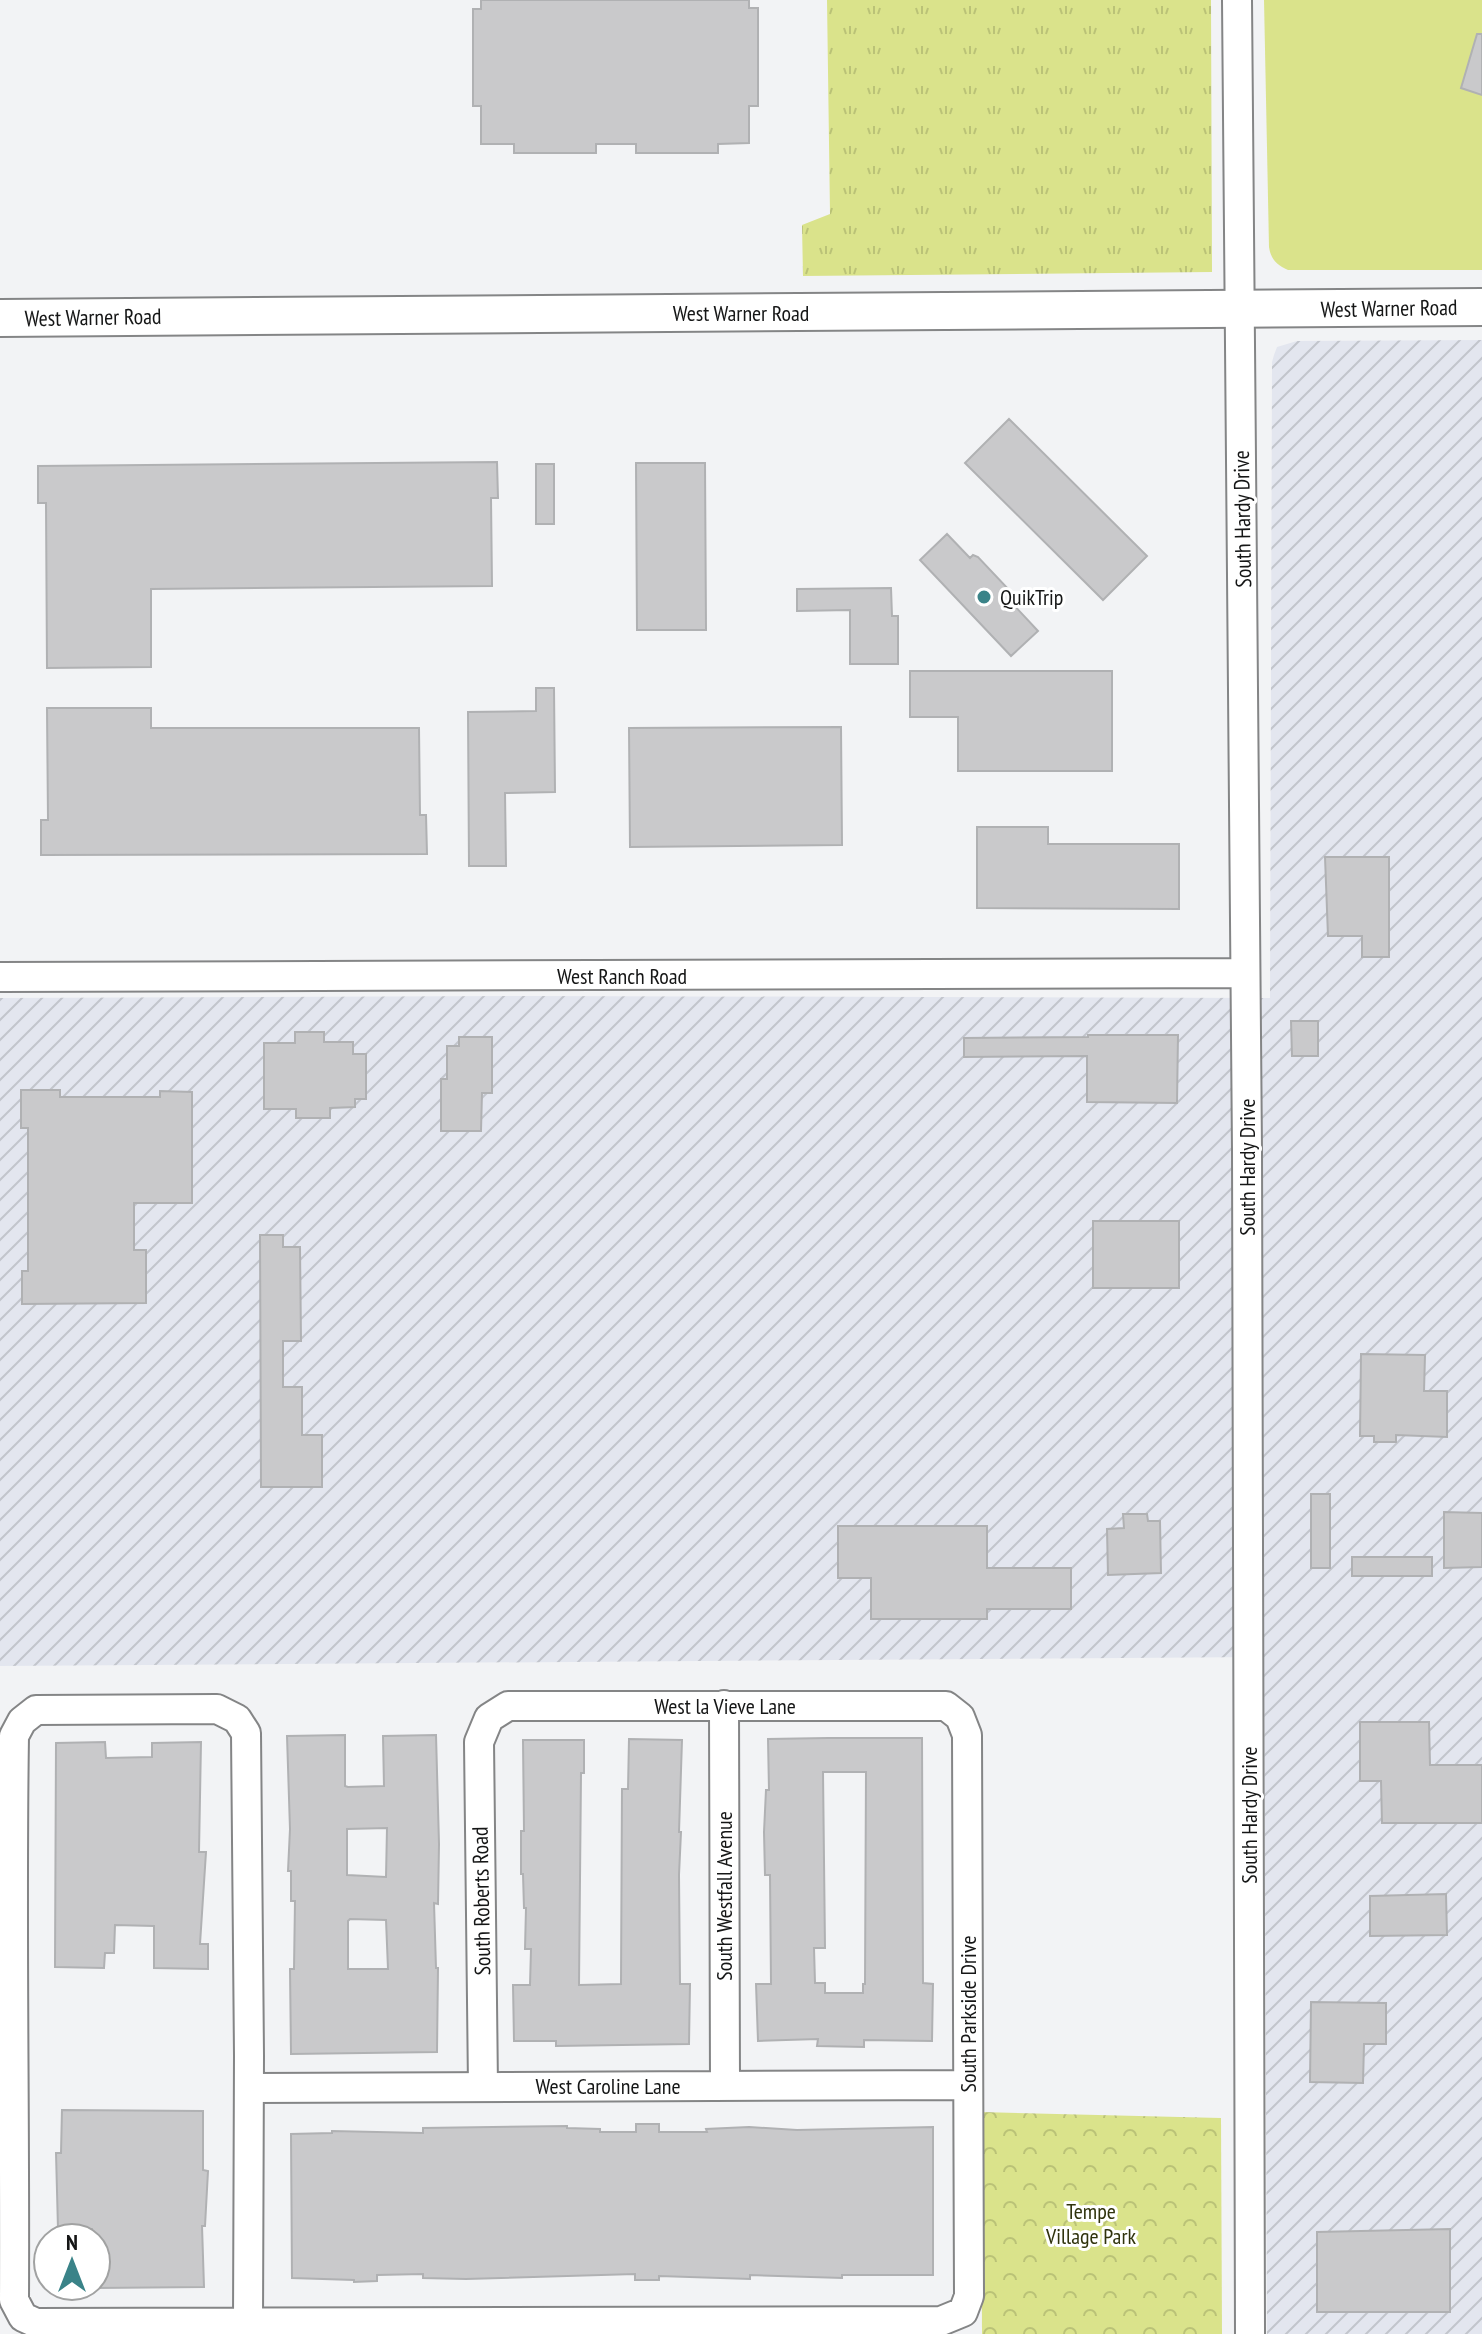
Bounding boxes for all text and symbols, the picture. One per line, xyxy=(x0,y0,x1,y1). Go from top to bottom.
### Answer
street label: West Warner Road xyxy=(1320,293,1458,323)
street label: West Warner Road xyxy=(673,299,809,327)
street label: West Warner Road xyxy=(24,302,162,332)
street label: South Hardy Drive xyxy=(1227,450,1257,588)
place label: QuikTrip xyxy=(1000,583,1063,611)
marker: QuikTrip xyxy=(975,588,993,606)
street label: West Ranch Road xyxy=(557,962,687,990)
street label: South Hardy Drive xyxy=(1233,1098,1261,1236)
street label: West la Vieve Lane xyxy=(654,1692,796,1720)
street label: South Hardy Drive xyxy=(1235,1746,1263,1884)
street label: South Westfall Avenue xyxy=(710,1811,738,1981)
street label: South Roberts Road xyxy=(466,1826,496,1976)
street label: South Parkside Drive xyxy=(954,1935,982,2093)
street label: West Caroline Lane xyxy=(535,2072,681,2100)
park label: Tempe Village Park xyxy=(1045,2197,1136,2250)
north arrow xyxy=(32,2222,112,2302)
text: N xyxy=(66,2228,78,2256)

